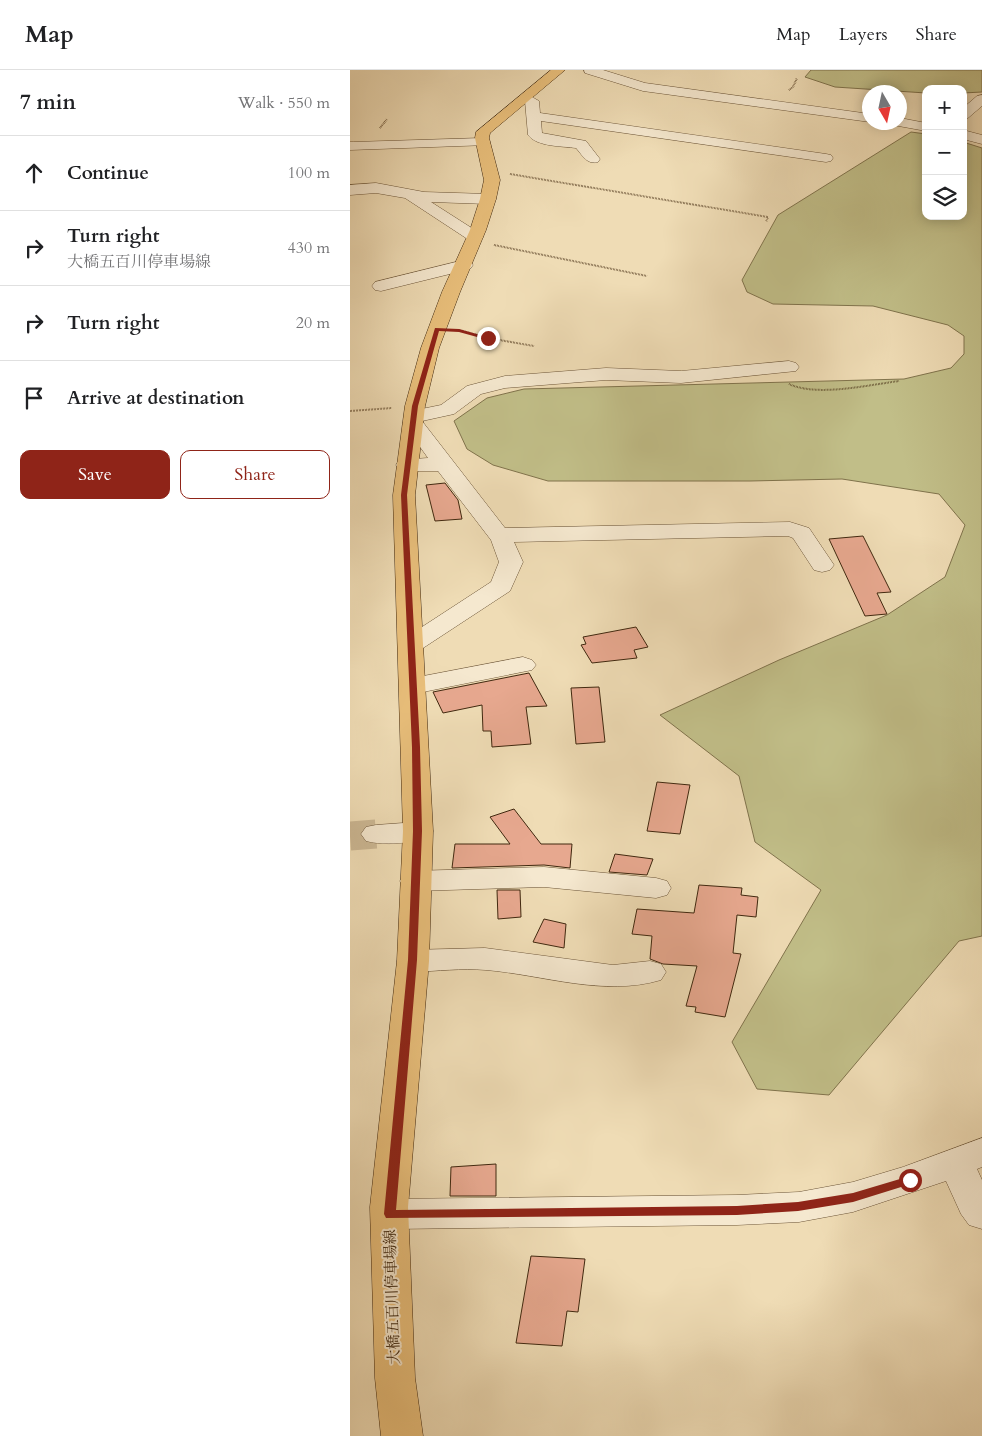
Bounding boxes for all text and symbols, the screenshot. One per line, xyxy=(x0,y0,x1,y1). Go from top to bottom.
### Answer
text: Map xyxy=(25,18,74,51)
text: Map xyxy=(776,22,811,47)
text: Layers xyxy=(839,22,888,47)
text: Share xyxy=(916,22,957,47)
north arrow xyxy=(862,85,907,130)
map controls xyxy=(922,85,967,220)
button: + xyxy=(922,85,967,130)
text: 7 min xyxy=(20,88,76,117)
text: Walk · 550 m xyxy=(238,92,330,114)
button: − xyxy=(922,130,967,175)
icon: ahead xyxy=(20,159,48,187)
text: Continue xyxy=(67,160,149,186)
text: 100 m xyxy=(288,162,330,184)
button: layers xyxy=(922,175,967,220)
text: Turn right xyxy=(67,223,159,249)
icon: right xyxy=(20,234,48,262)
text: 430 m xyxy=(288,237,330,259)
text: 大橋五百川停車場線 xyxy=(67,251,211,273)
icon: right xyxy=(20,309,48,337)
text: Turn right xyxy=(67,310,159,336)
text: 20 m xyxy=(296,312,330,334)
route end xyxy=(477,327,500,350)
icon: arrive xyxy=(20,384,48,412)
text: Arrive at destination xyxy=(67,385,244,411)
button: Save xyxy=(20,450,170,499)
button: Share xyxy=(180,450,330,499)
route start xyxy=(899,1169,922,1192)
street label: 大橋五百川停車場線 xyxy=(380,1229,404,1365)

